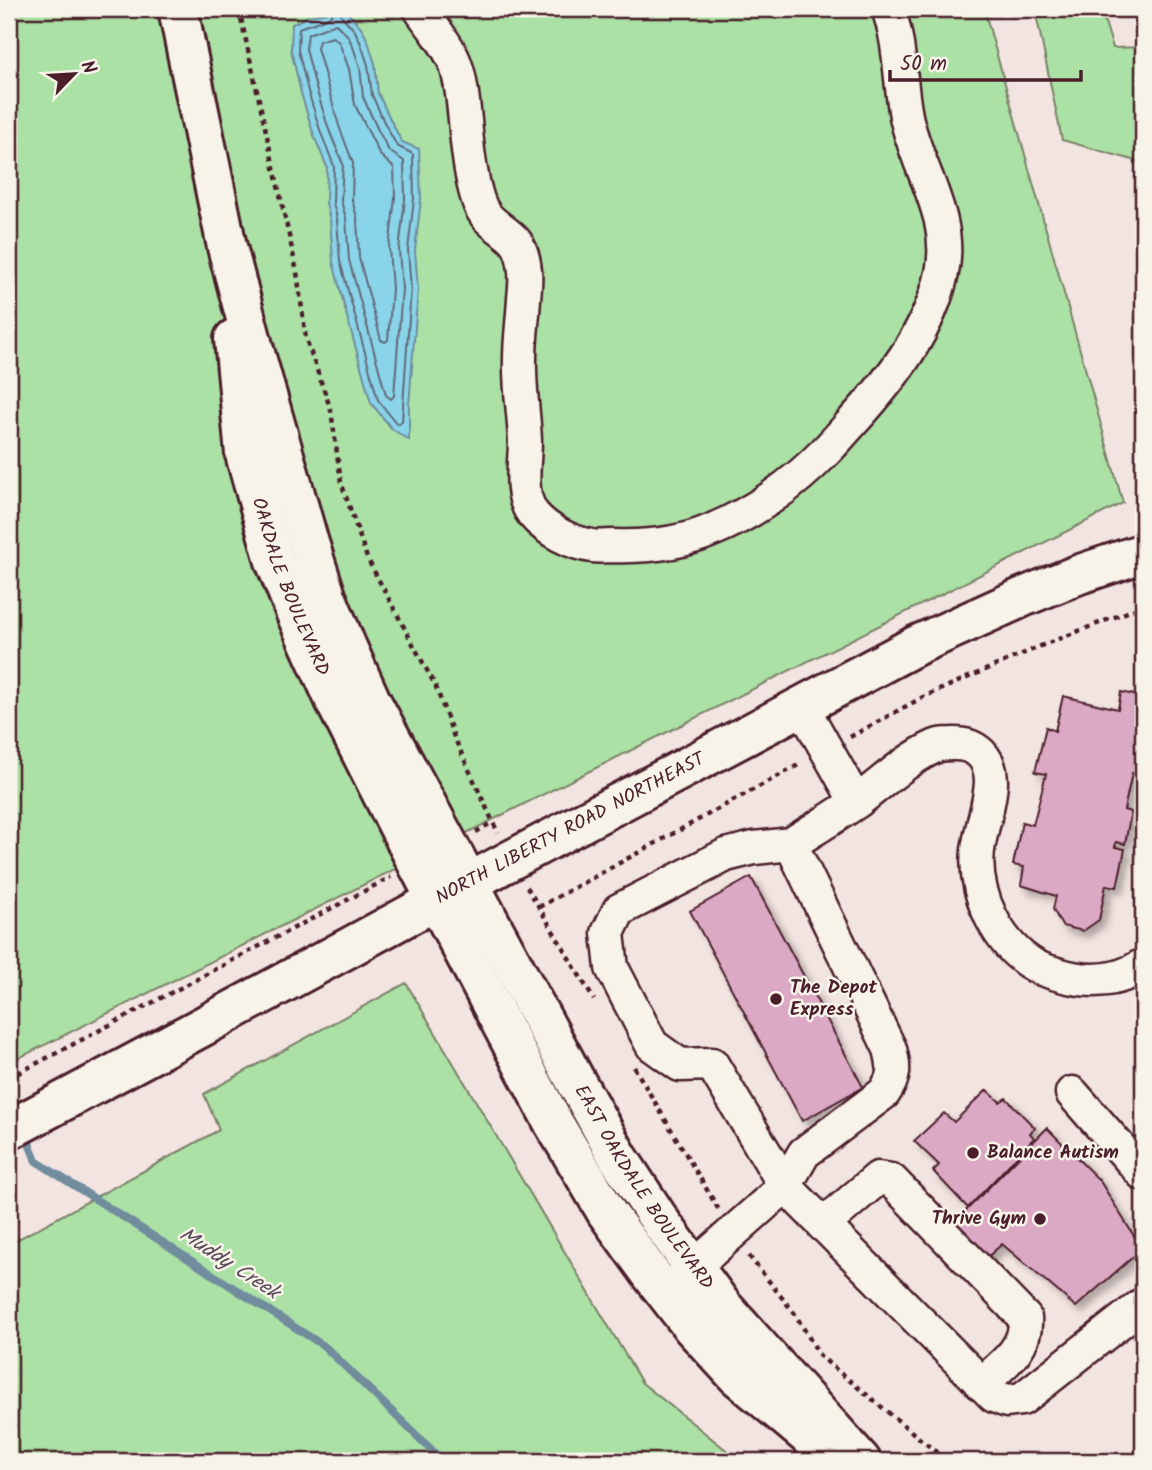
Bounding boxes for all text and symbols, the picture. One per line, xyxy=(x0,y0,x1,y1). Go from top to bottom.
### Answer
north arrow xyxy=(38,38,108,108)
scale bar xyxy=(890,38,1080,82)
text: 50 m xyxy=(900,48,947,81)
text: N xyxy=(71,56,104,79)
street label: OAKDALE BOULEVARD xyxy=(243,494,337,681)
street label: NORTH LIBERTY ROAD NORTHEAST xyxy=(430,744,712,913)
place label: The Depot Express xyxy=(790,973,877,1025)
marker: The Depot Express xyxy=(768,991,784,1007)
street label: EAST OAKDALE BOULEVARD xyxy=(566,1079,721,1297)
place label: Balance Autism xyxy=(987,1138,1119,1168)
marker: Balance Autism xyxy=(965,1145,981,1161)
place label: Thrive Gym xyxy=(932,1204,1026,1234)
marker: Thrive Gym xyxy=(1032,1211,1048,1227)
water label: Muddy Creek xyxy=(172,1219,289,1311)

